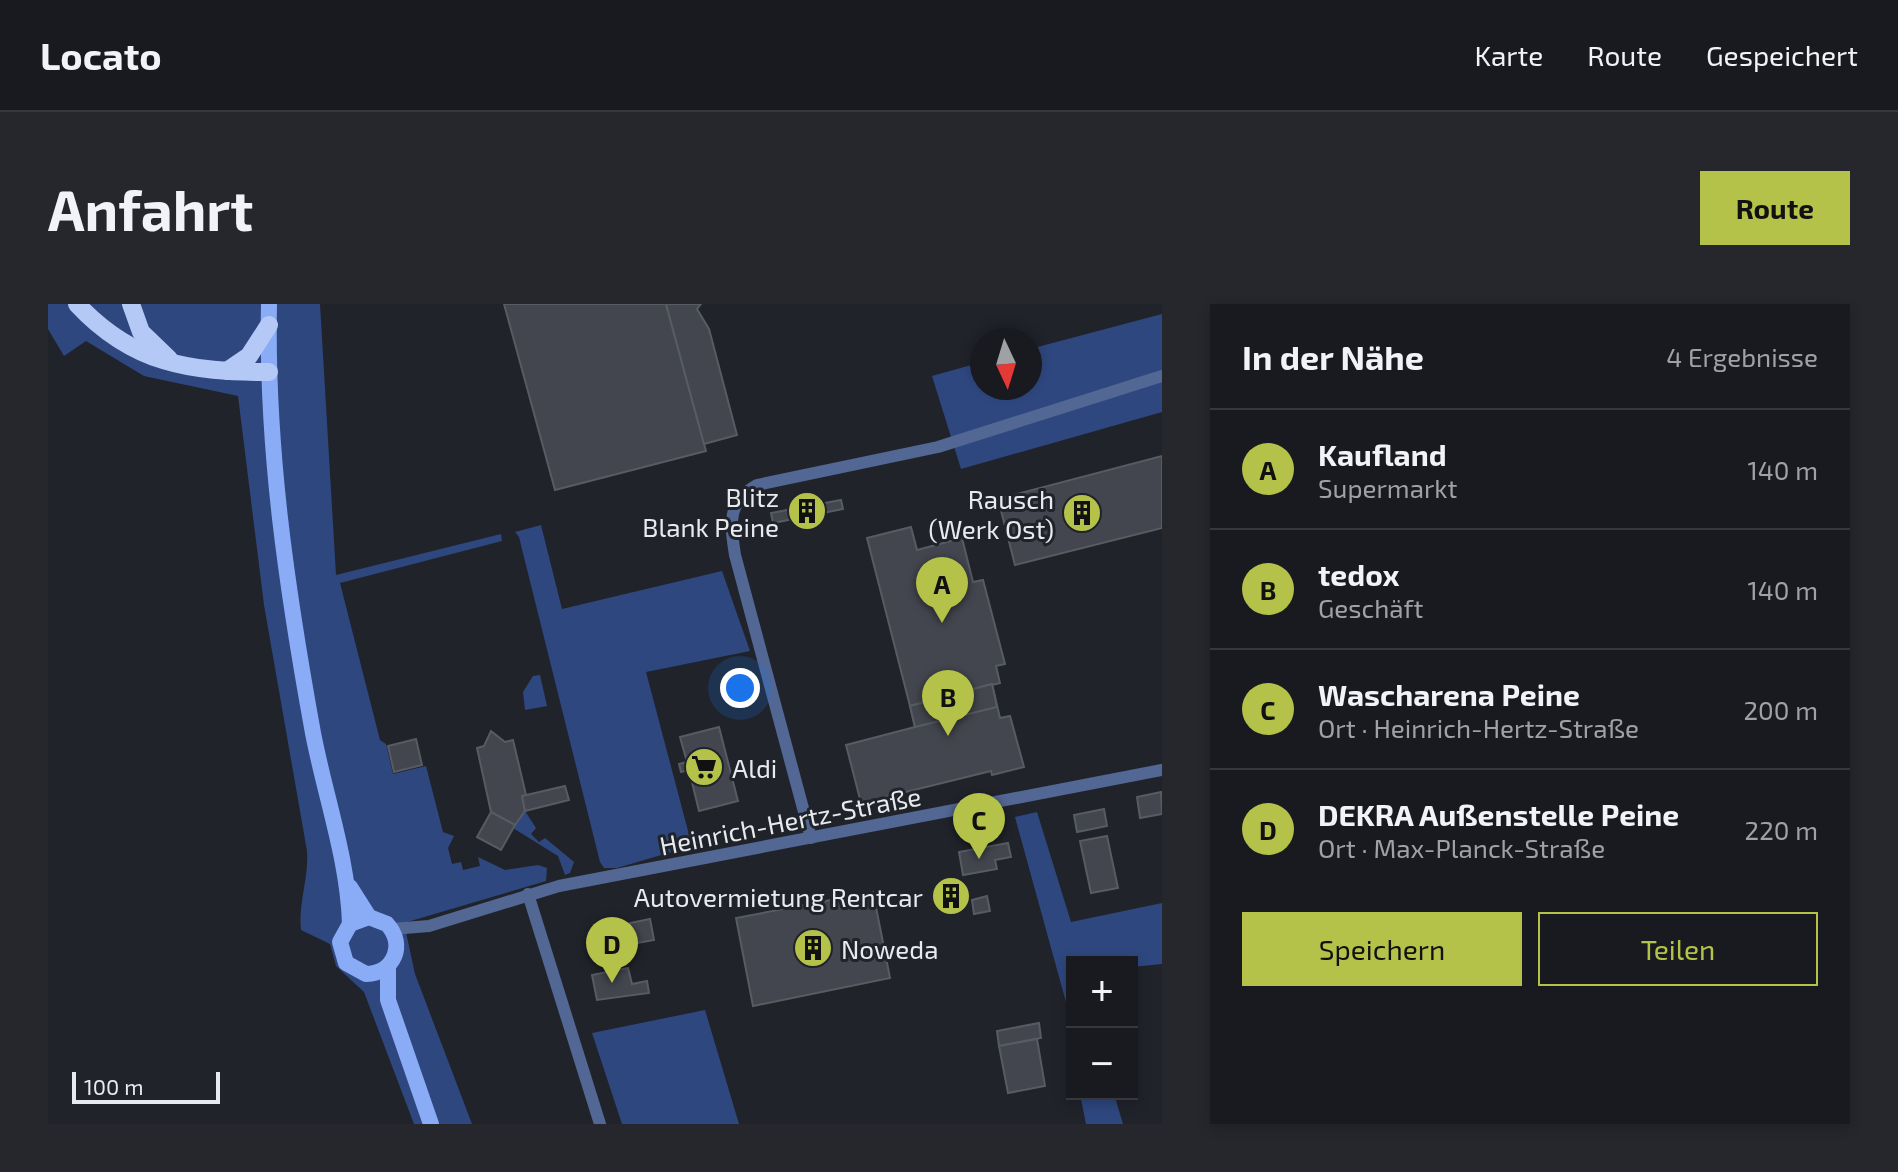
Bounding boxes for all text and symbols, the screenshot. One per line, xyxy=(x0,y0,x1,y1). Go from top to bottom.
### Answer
text: Locato xyxy=(40,32,162,78)
text: Karte xyxy=(1474,38,1543,72)
text: Route xyxy=(1587,38,1662,72)
text: Gespeichert xyxy=(1706,38,1858,72)
button: Route xyxy=(1700,171,1850,245)
text: Anfahrt xyxy=(48,175,253,242)
north arrow xyxy=(970,328,1042,400)
text: In der Nähe xyxy=(1242,336,1424,377)
text: 4 Ergebnisse xyxy=(1666,341,1818,372)
text: Kaufland xyxy=(1318,436,1447,472)
text: A xyxy=(1260,454,1276,485)
text: 140 m xyxy=(1747,454,1818,485)
text: Supermarkt xyxy=(1318,472,1458,503)
place label: Blitz Blank Peine xyxy=(642,481,779,542)
place label: Rausch (Werk Ost) xyxy=(928,483,1054,544)
building icon: Blitz Blank Peine xyxy=(786,490,828,532)
building icon: Rausch (Werk Ost) xyxy=(1061,492,1103,534)
text: tedox xyxy=(1318,556,1399,592)
pin: A xyxy=(916,557,968,623)
text: B xyxy=(1260,574,1276,605)
text: 140 m xyxy=(1747,574,1818,605)
text: Geschäft xyxy=(1318,592,1423,623)
your location xyxy=(720,668,760,708)
pin: B xyxy=(922,670,974,736)
text: Wascharena Peine xyxy=(1318,676,1580,712)
text: C xyxy=(1260,694,1276,725)
text: 200 m xyxy=(1743,694,1818,725)
text: Ort · Heinrich-Hertz-Straße xyxy=(1318,712,1639,743)
supermarket icon: Aldi xyxy=(683,746,725,788)
place label: Aldi xyxy=(732,752,777,783)
street label: Heinrich-Hertz-Straße xyxy=(657,779,923,861)
pin: C xyxy=(953,793,1005,859)
text: DEKRA Außenstelle Peine xyxy=(1318,796,1679,832)
text: D xyxy=(1259,814,1277,845)
text: 220 m xyxy=(1745,814,1818,845)
text: Ort · Max-Planck-Straße xyxy=(1318,832,1605,863)
building icon: Autovermietung Rentcar xyxy=(930,875,972,917)
place label: Autovermietung Rentcar xyxy=(634,881,923,912)
button: Speichern xyxy=(1242,912,1522,986)
button: Teilen xyxy=(1538,912,1818,986)
pin: D xyxy=(586,917,638,983)
building icon: Noweda xyxy=(792,927,834,969)
place label: Noweda xyxy=(841,933,939,964)
map controls xyxy=(1066,956,1138,1100)
button: + xyxy=(1066,956,1138,1028)
button: − xyxy=(1066,1028,1138,1100)
scale bar xyxy=(72,1068,220,1104)
text: 100 m xyxy=(84,1073,143,1099)

